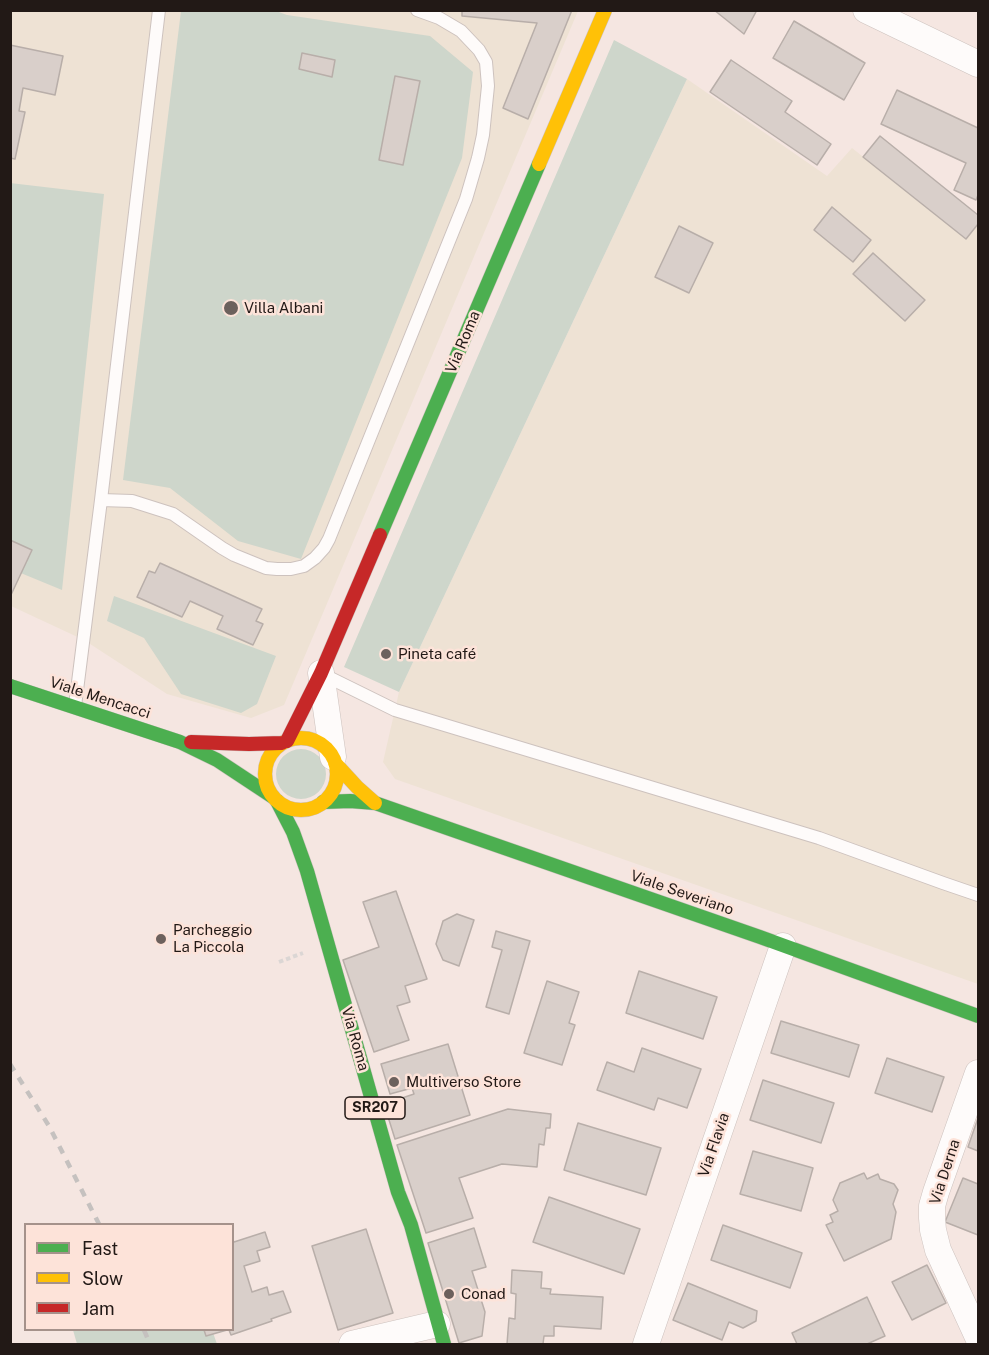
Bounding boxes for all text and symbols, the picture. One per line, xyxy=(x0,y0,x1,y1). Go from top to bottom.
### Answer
marker: Villa Albani xyxy=(222,299,240,317)
place label: Villa Albani xyxy=(244,299,323,317)
street label: Via Roma xyxy=(442,308,484,376)
place label: Pineta café xyxy=(398,645,476,663)
marker: Pineta café xyxy=(379,647,393,661)
street label: Viale Mencacci xyxy=(47,673,153,723)
street label: Viale Severiano xyxy=(628,867,736,919)
place label: Parcheggio La Piccola xyxy=(173,921,252,956)
marker: Parcheggio La Piccola xyxy=(154,932,168,946)
street label: Via Roma xyxy=(337,1005,373,1073)
place label: Multiverso Store xyxy=(406,1073,521,1091)
marker: Multiverso Store xyxy=(387,1075,401,1089)
road number: SR207 xyxy=(345,1097,405,1119)
street label: Via Flavia xyxy=(695,1111,733,1179)
street label: Via Derna xyxy=(926,1137,964,1207)
legend xyxy=(24,1223,234,1331)
text: Fast xyxy=(82,1238,118,1259)
text: Slow xyxy=(82,1268,123,1289)
place label: Conad xyxy=(461,1285,506,1303)
marker: Conad xyxy=(442,1287,456,1301)
text: Jam xyxy=(82,1298,115,1319)

